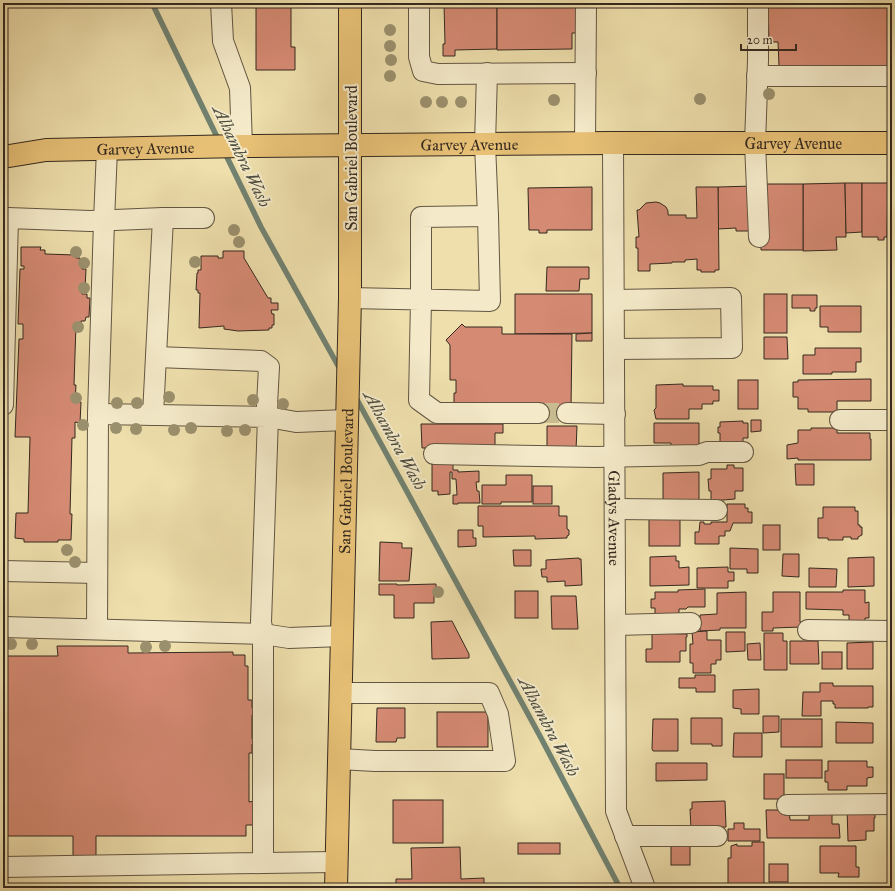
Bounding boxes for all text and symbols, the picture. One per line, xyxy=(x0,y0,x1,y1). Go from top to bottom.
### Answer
scale bar xyxy=(741,26,796,52)
text: 20 m xyxy=(747,33,773,47)
street label: San Gabriel Boulevard xyxy=(342,85,361,231)
water label: Alhambra Wash xyxy=(207,100,275,211)
street label: Garvey Avenue xyxy=(744,134,843,153)
street label: Garvey Avenue xyxy=(420,135,519,155)
street label: Garvey Avenue xyxy=(96,138,195,159)
water label: Alhambra Wash xyxy=(358,385,431,494)
street label: San Gabriel Boulevard xyxy=(335,408,357,554)
street label: Gladys Avenue xyxy=(604,470,624,566)
water label: Alhambra Wash xyxy=(512,671,584,780)

